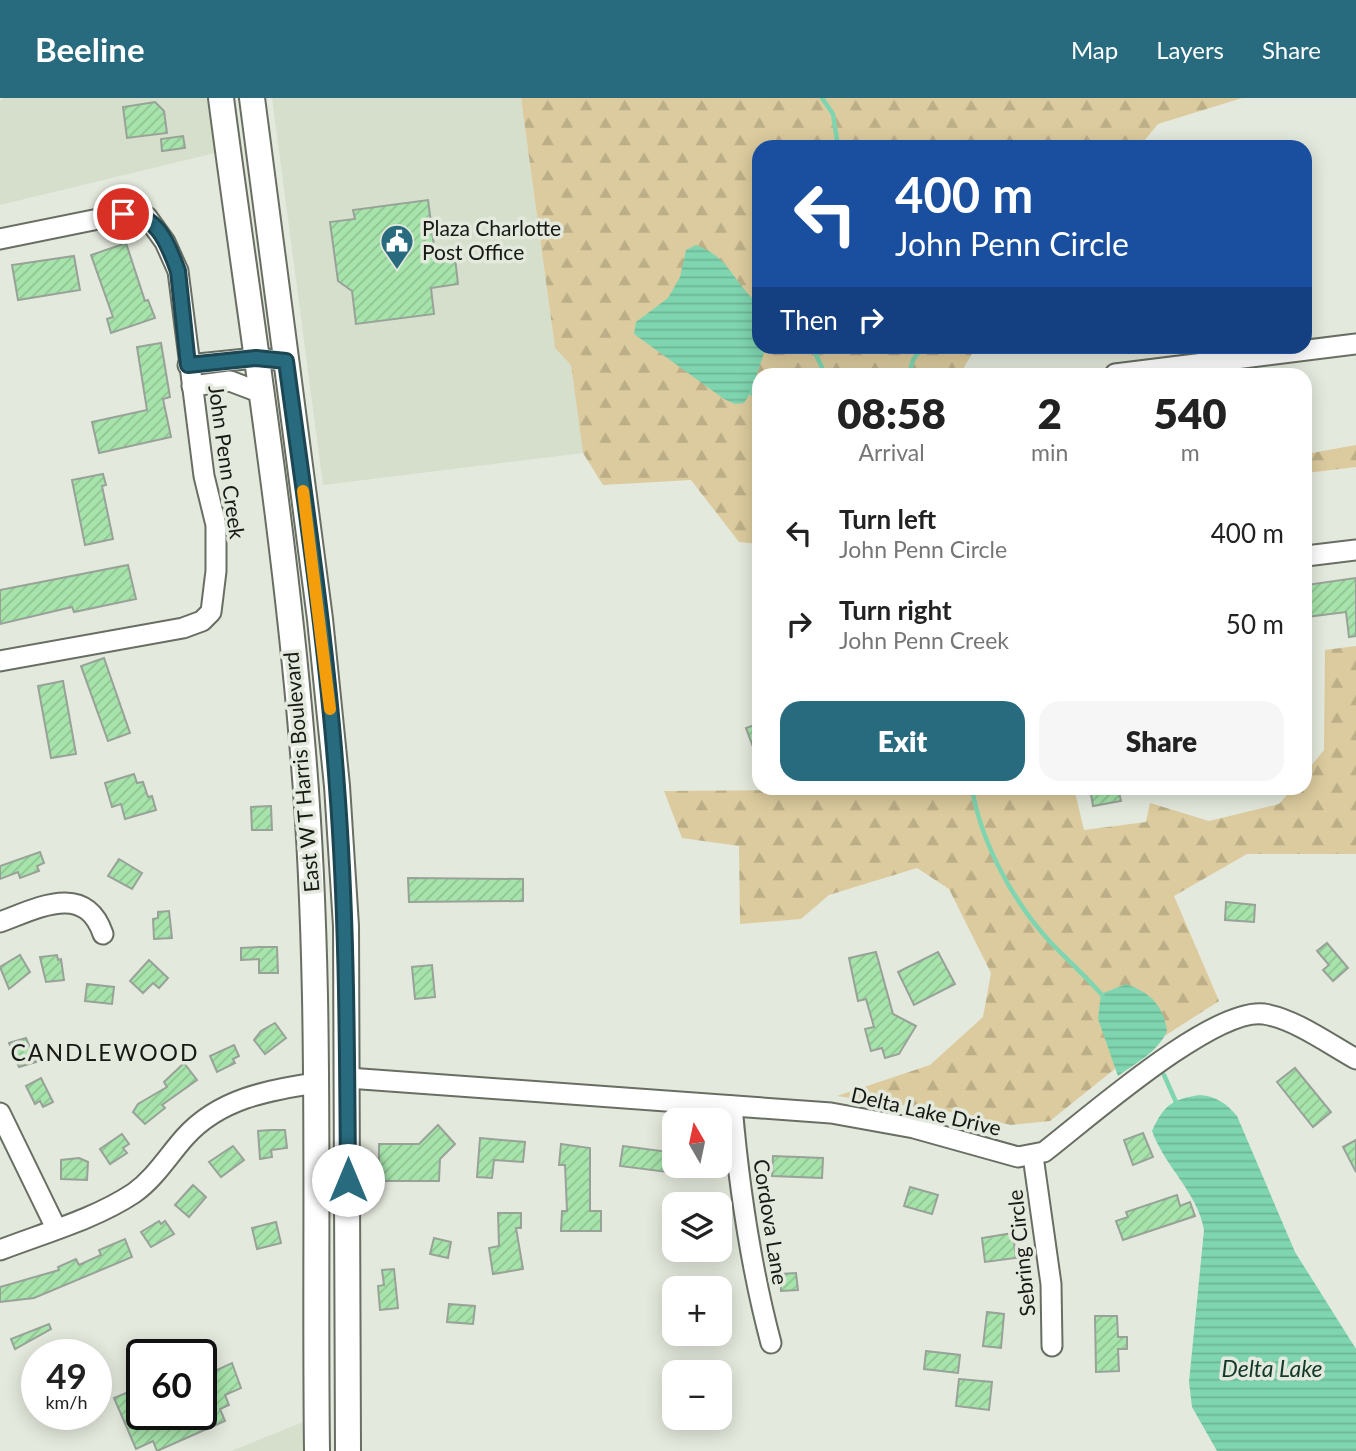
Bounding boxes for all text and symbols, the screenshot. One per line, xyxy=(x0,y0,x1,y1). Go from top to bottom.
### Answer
text: Beeline xyxy=(35,29,145,69)
text: Map xyxy=(1071,35,1118,64)
text: Layers xyxy=(1156,35,1224,64)
text: Share xyxy=(1262,35,1321,64)
text: 400 m xyxy=(895,165,1033,223)
icon: left xyxy=(780,168,871,259)
pin xyxy=(93,184,153,244)
icon: arrive xyxy=(104,195,142,233)
place label: Plaza Charlotte Post Office xyxy=(422,215,561,264)
public building icon: Plaza Charlotte Post Office xyxy=(378,222,416,271)
text: John Penn Circle xyxy=(895,224,1129,263)
icon: right xyxy=(852,301,890,339)
text: Then xyxy=(780,304,838,336)
street label: John Penn Creek xyxy=(204,383,251,541)
text: 08:58 xyxy=(837,388,946,438)
text: 2 xyxy=(1038,388,1062,438)
text: 540 xyxy=(1154,388,1227,438)
text: Arrival xyxy=(858,438,925,466)
text: min xyxy=(1031,438,1068,466)
text: m xyxy=(1181,438,1200,466)
text: Turn left xyxy=(839,503,936,535)
icon: left xyxy=(780,514,818,552)
text: 400 m xyxy=(1211,517,1284,549)
text: John Penn Circle xyxy=(839,535,1007,563)
text: Turn right xyxy=(839,594,952,626)
icon: right xyxy=(780,605,818,643)
text: 50 m xyxy=(1226,608,1284,640)
text: John Penn Creek xyxy=(839,626,1009,654)
street label: East W T Harris Boulevard xyxy=(278,651,323,893)
button: Exit xyxy=(780,701,1025,781)
button: Share xyxy=(1039,701,1284,781)
district label: CANDLEWOOD xyxy=(11,1038,199,1066)
street label: Delta Lake Drive xyxy=(849,1081,1004,1140)
north arrow xyxy=(662,1108,732,1178)
map controls xyxy=(662,1108,732,1430)
position arrow xyxy=(311,1143,385,1217)
street label: Cordova Lane xyxy=(749,1157,794,1286)
street label: Sebring Circle xyxy=(1001,1189,1040,1318)
button: layers xyxy=(662,1192,732,1262)
button: + xyxy=(662,1276,732,1346)
speed limit sign: 60 xyxy=(126,1339,217,1430)
text: 49 xyxy=(46,1354,87,1396)
water label: Delta Lake xyxy=(1221,1354,1323,1382)
button: − xyxy=(662,1360,732,1430)
text: km/h xyxy=(45,1391,88,1413)

